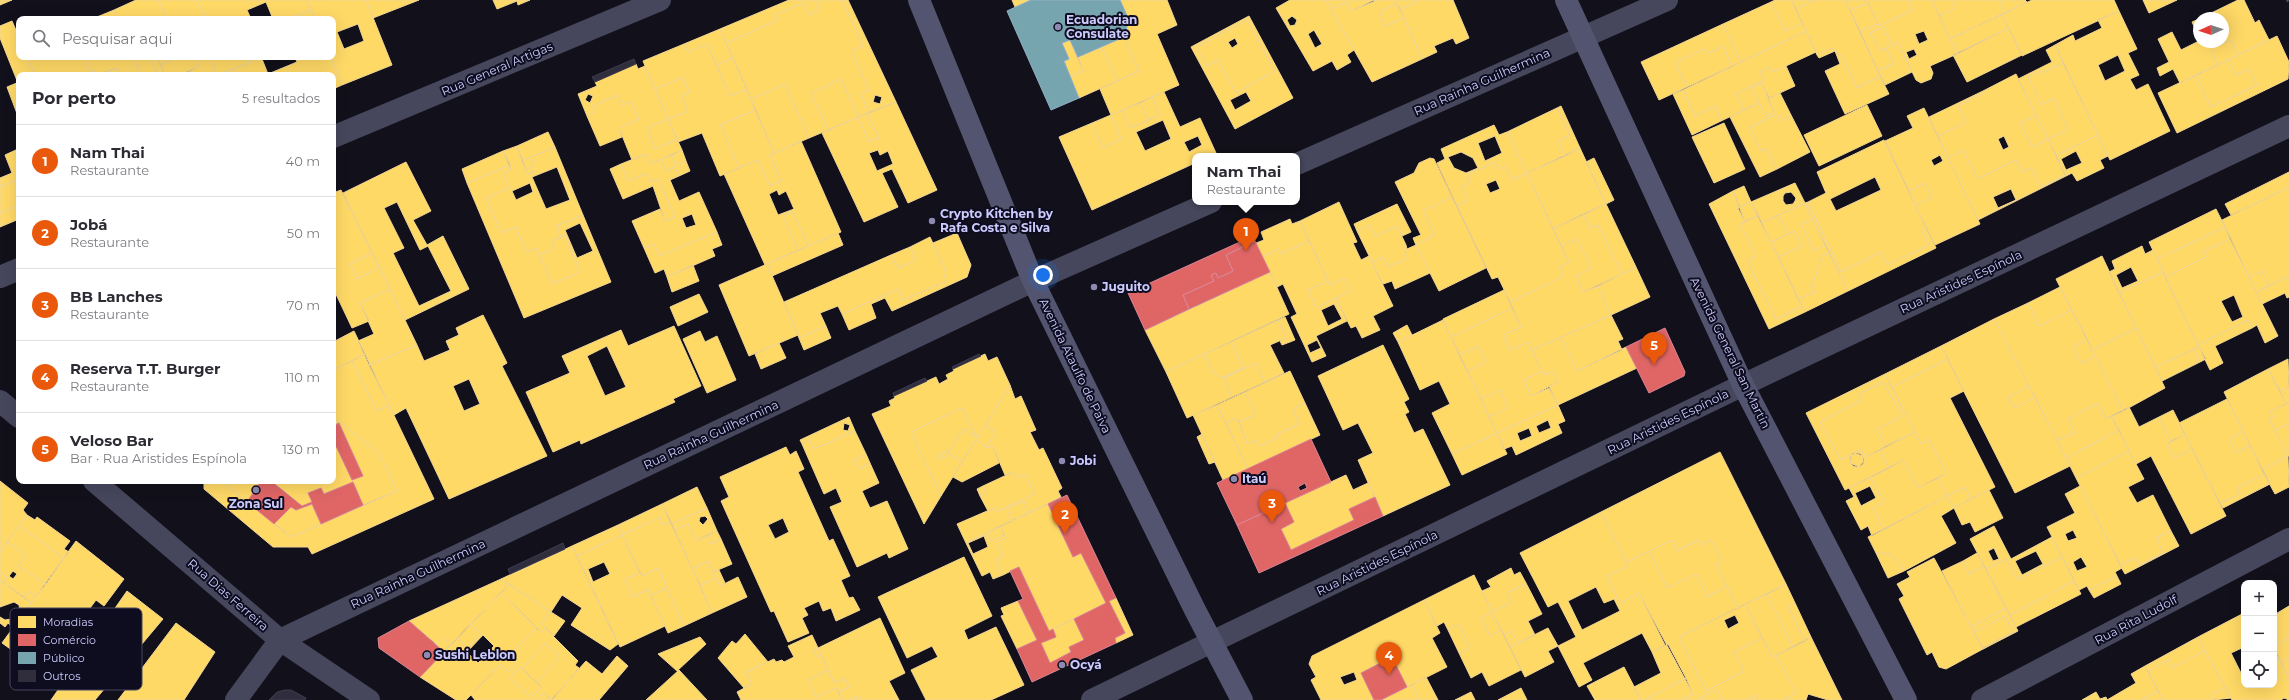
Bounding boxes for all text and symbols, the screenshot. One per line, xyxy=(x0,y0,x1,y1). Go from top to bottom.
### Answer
place label: Ecuadorian Consulate xyxy=(1066,12,1137,41)
north arrow xyxy=(2193,12,2229,48)
search box xyxy=(16,16,336,60)
marker: Ecuadorian Consulate xyxy=(1053,22,1063,32)
icon: search xyxy=(30,27,52,49)
text: Pesquisar aqui xyxy=(62,29,173,48)
street label: Rua General Artigas xyxy=(439,38,555,99)
street label: Rua Rainha Guilhermina xyxy=(1411,45,1552,118)
text: Por perto xyxy=(32,88,116,108)
text: 5 resultados xyxy=(242,90,320,106)
text: Nam Thai xyxy=(70,143,145,162)
text: 1 xyxy=(42,153,48,169)
text: 40 m xyxy=(286,153,320,169)
popup xyxy=(1192,153,1300,205)
text: Restaurante xyxy=(70,162,149,178)
text: Nam Thai xyxy=(1206,162,1281,181)
text: Restaurante xyxy=(1206,181,1286,197)
place label: Crypto Kitchen by Rafa Costa e Silva xyxy=(940,206,1054,235)
text: Jobá xyxy=(70,215,107,234)
marker: Crypto Kitchen by Rafa Costa e Silva xyxy=(927,216,937,226)
pin: 1 xyxy=(1233,218,1259,251)
text: 2 xyxy=(41,225,49,241)
text: 50 m xyxy=(287,225,320,241)
text: Restaurante xyxy=(70,234,149,250)
street label: Rua Aristides Espínola xyxy=(1897,247,2024,316)
your location xyxy=(1033,265,1053,285)
street label: Avenida General San Martin xyxy=(1687,275,1774,431)
place label: Juguito xyxy=(1101,279,1150,294)
marker: Juguito xyxy=(1089,282,1099,292)
text: BB Lanches xyxy=(70,287,163,306)
street label: Avenida Ataulfo de Paiva xyxy=(1036,296,1115,436)
text: 3 xyxy=(41,297,49,313)
text: 70 m xyxy=(287,297,320,313)
text: Restaurante xyxy=(70,306,149,322)
pin: 5 xyxy=(1641,332,1667,365)
text: Reserva T.T. Burger xyxy=(70,359,220,378)
text: 4 xyxy=(41,369,49,385)
text: 110 m xyxy=(285,369,320,385)
text: Restaurante xyxy=(70,378,149,394)
street label: Rua Aristides Espínola xyxy=(1605,386,1731,457)
street label: Rua Rainha Guilhermina xyxy=(641,397,781,472)
text: Veloso Bar xyxy=(70,431,153,450)
text: 5 xyxy=(41,441,49,457)
text: 130 m xyxy=(282,441,320,457)
text: Bar · Rua Aristides Espínola xyxy=(70,450,247,466)
place label: Jobi xyxy=(1069,453,1096,468)
marker: Jobi xyxy=(1057,456,1067,466)
place label: Itaú xyxy=(1242,471,1267,486)
marker: Itaú xyxy=(1229,474,1239,484)
marker: Zona Sul xyxy=(251,485,261,495)
pin: 3 xyxy=(1259,490,1285,523)
place label: Zona Sul xyxy=(229,496,283,511)
pin: 2 xyxy=(1052,501,1078,534)
street label: Rua Aristides Espínola xyxy=(1314,527,1440,598)
street label: Rua Rainha Guilhermina xyxy=(348,536,488,611)
street label: Rua Dias Ferreira xyxy=(185,555,272,634)
map controls xyxy=(2241,580,2277,688)
button: + xyxy=(2241,580,2277,616)
street label: Rua Rita Ludolf xyxy=(2092,591,2181,648)
legend xyxy=(10,608,142,690)
text: Moradias xyxy=(43,615,94,629)
button: − xyxy=(2241,616,2277,652)
text: Comércio xyxy=(43,633,96,647)
pin: 4 xyxy=(1376,642,1402,675)
place label: Sushi Leblon xyxy=(435,647,515,662)
marker: Sushi Leblon xyxy=(422,650,432,660)
text: Público xyxy=(43,651,85,665)
button: locate xyxy=(2241,652,2277,688)
place label: Ocyá xyxy=(1070,657,1102,672)
marker: Ocyá xyxy=(1057,660,1067,670)
text: Outros xyxy=(43,669,81,683)

